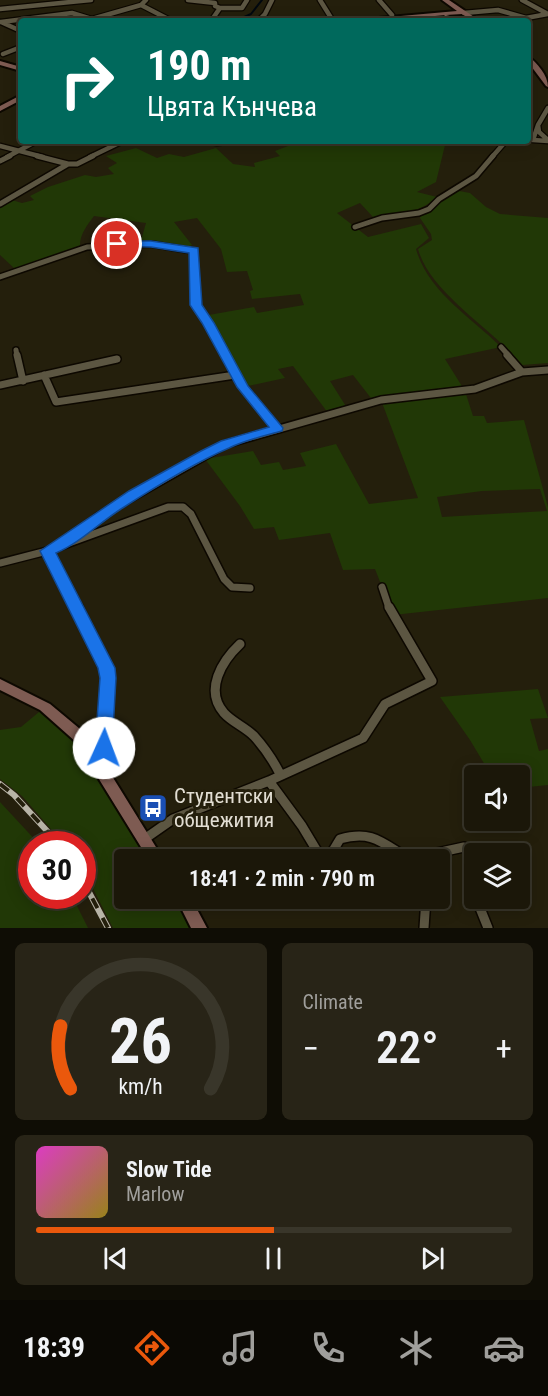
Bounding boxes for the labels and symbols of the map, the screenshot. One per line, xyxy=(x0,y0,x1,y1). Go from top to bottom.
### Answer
pin xyxy=(91,218,142,269)
position arrow xyxy=(72,716,136,780)
place label: Студентски общежития xyxy=(174,784,274,832)
bus stop icon: Студентски общежития xyxy=(137,792,169,824)
speed limit sign: 30 xyxy=(18,831,96,909)

